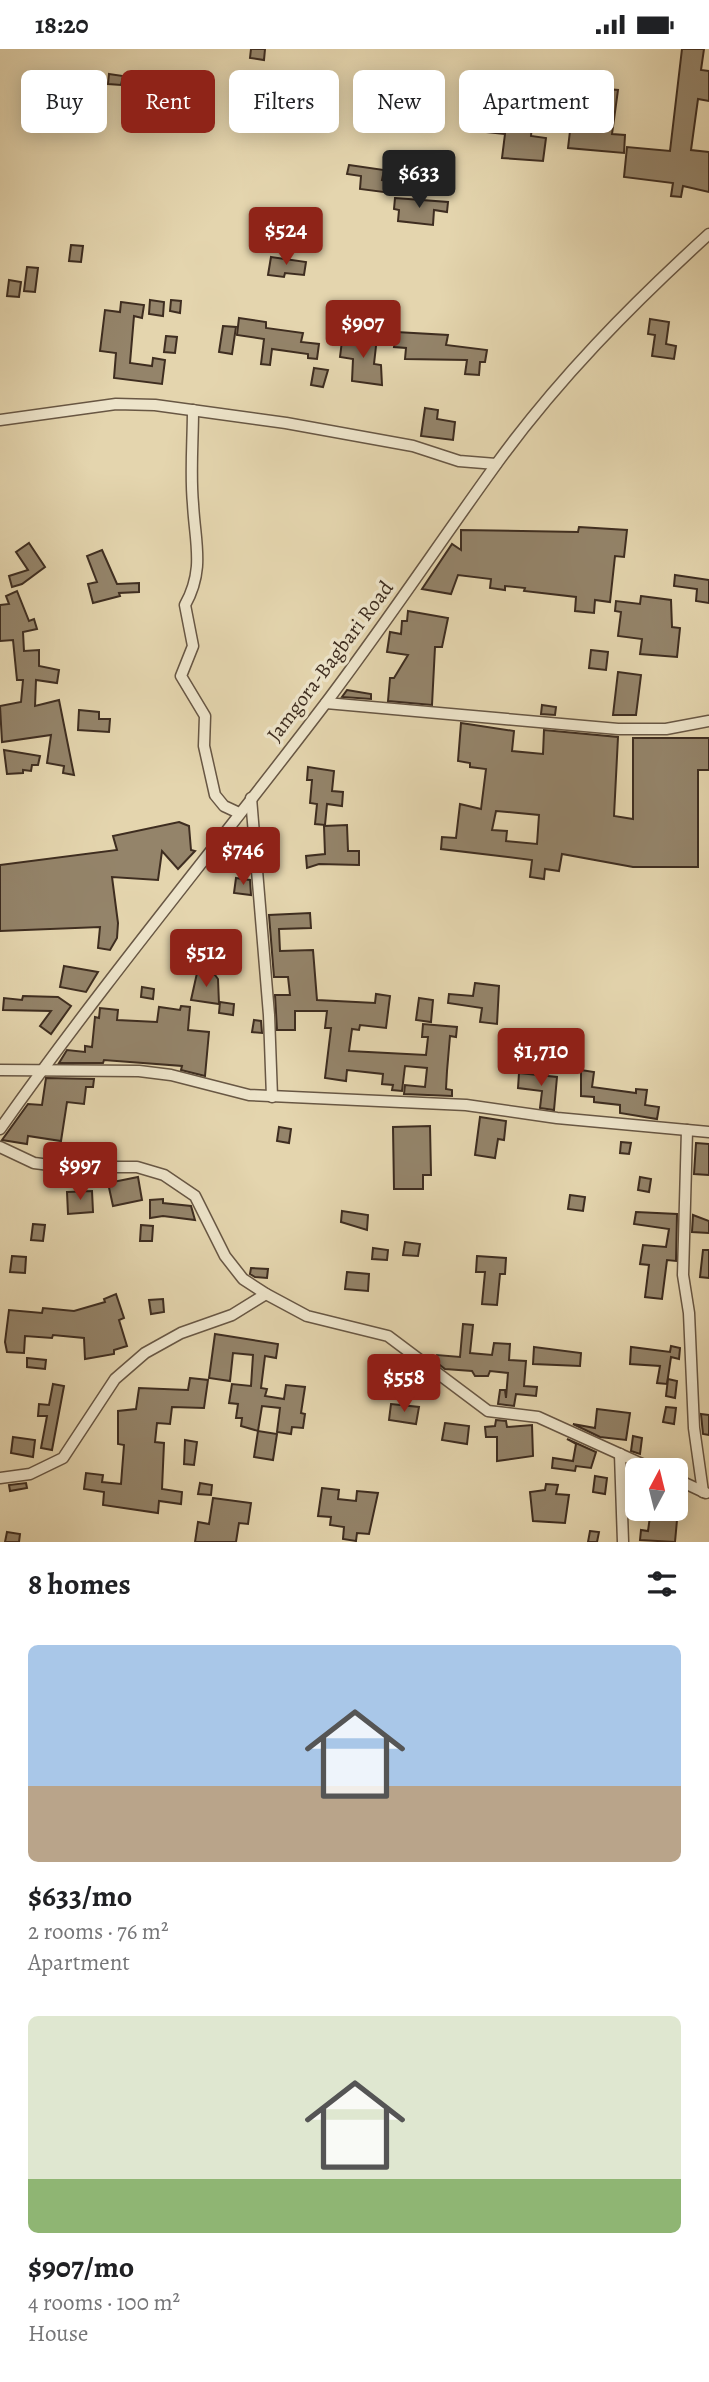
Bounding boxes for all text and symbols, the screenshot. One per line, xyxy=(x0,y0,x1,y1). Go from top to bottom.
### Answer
text: 18:20 xyxy=(35,7,89,42)
chip: Buy xyxy=(21,70,107,133)
chip: Rent xyxy=(121,70,215,133)
chip: Filters xyxy=(229,70,339,133)
chip: New xyxy=(353,70,445,133)
chip: Apartment xyxy=(459,70,614,133)
pin: $633 xyxy=(378,151,460,210)
text: $633 xyxy=(398,157,440,188)
pin: $524 xyxy=(245,207,327,267)
text: $524 xyxy=(265,214,307,245)
pin: $907 xyxy=(322,301,404,360)
text: $907 xyxy=(342,307,384,338)
street label: Jamgora-Bagbari Road xyxy=(260,574,400,747)
pin: $746 xyxy=(202,827,284,887)
text: $746 xyxy=(222,834,264,865)
pin: $512 xyxy=(165,929,247,989)
text: $512 xyxy=(186,936,226,967)
pin: $1,710 xyxy=(484,1028,598,1088)
text: $1,710 xyxy=(514,1035,568,1066)
pin: $997 xyxy=(39,1143,121,1202)
text: $997 xyxy=(59,1149,101,1180)
pin: $558 xyxy=(363,1355,445,1414)
text: $558 xyxy=(383,1361,425,1392)
north arrow xyxy=(625,1458,688,1521)
map controls xyxy=(625,1458,688,1521)
text: 8 homes xyxy=(28,1564,131,1604)
icon: filters xyxy=(643,1565,681,1603)
icon: home xyxy=(292,1691,418,1817)
text: $633/mo xyxy=(28,1876,132,1916)
text: 2 rooms · 76 m² xyxy=(28,1916,169,1947)
text: Apartment xyxy=(28,1947,130,1978)
icon: home xyxy=(292,2062,418,2188)
text: $907/mo xyxy=(28,2247,134,2287)
text: 4 rooms · 100 m² xyxy=(28,2287,180,2318)
text: House xyxy=(28,2318,88,2349)

